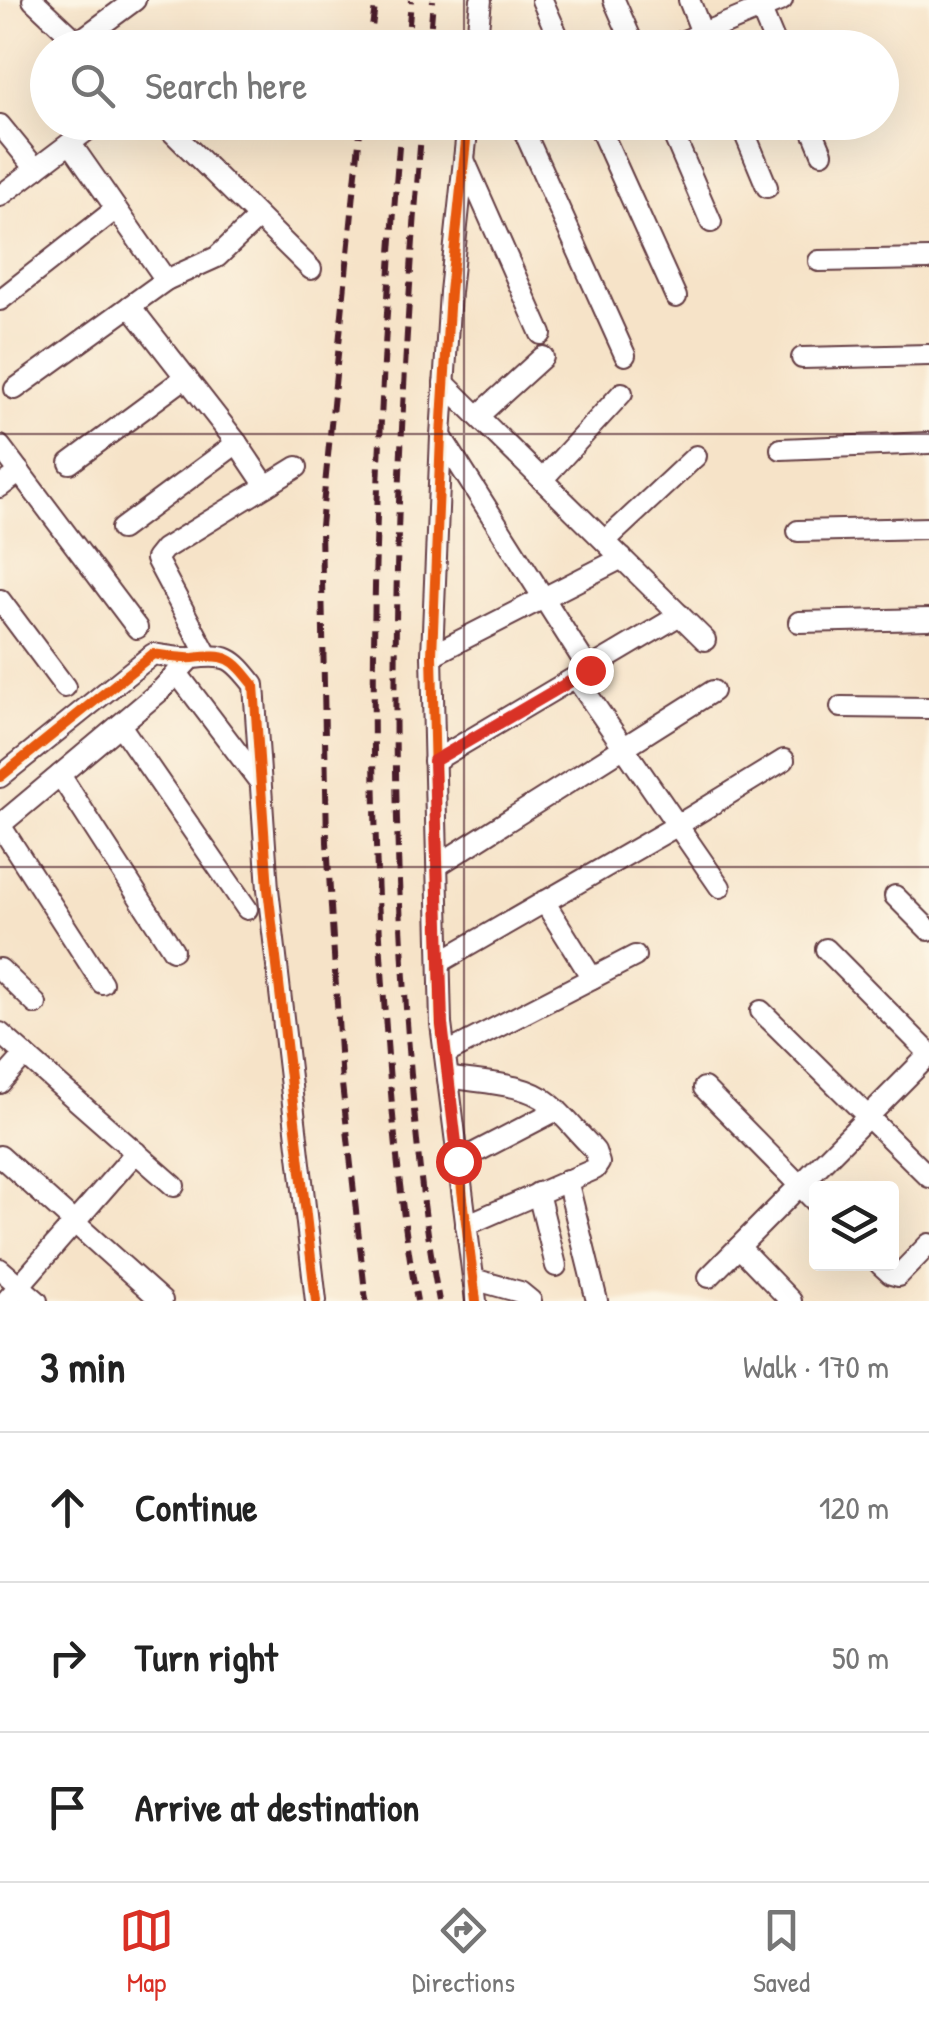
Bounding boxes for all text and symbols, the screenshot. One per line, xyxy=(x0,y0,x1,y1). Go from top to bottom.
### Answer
search box xyxy=(30,30,899,140)
icon: search xyxy=(65,58,120,113)
text: Search here xyxy=(145,59,307,111)
route end xyxy=(568,648,614,694)
route start xyxy=(436,1139,482,1185)
map controls xyxy=(809,1181,899,1271)
button: layers xyxy=(809,1181,899,1271)
text: 3 min xyxy=(40,1338,125,1395)
text: Walk · 170 m xyxy=(743,1345,889,1388)
icon: ahead xyxy=(40,1480,95,1535)
text: Continue xyxy=(135,1481,257,1533)
text: 120 m xyxy=(819,1486,889,1529)
icon: right xyxy=(40,1630,95,1685)
text: Turn right xyxy=(135,1631,278,1683)
text: 50 m xyxy=(832,1636,889,1679)
icon: arrive xyxy=(40,1780,95,1835)
text: Arrive at destination xyxy=(135,1781,419,1833)
tab: Map xyxy=(119,1903,174,2001)
tab: Directions xyxy=(412,1903,515,2001)
tab: Saved xyxy=(753,1903,810,2001)

